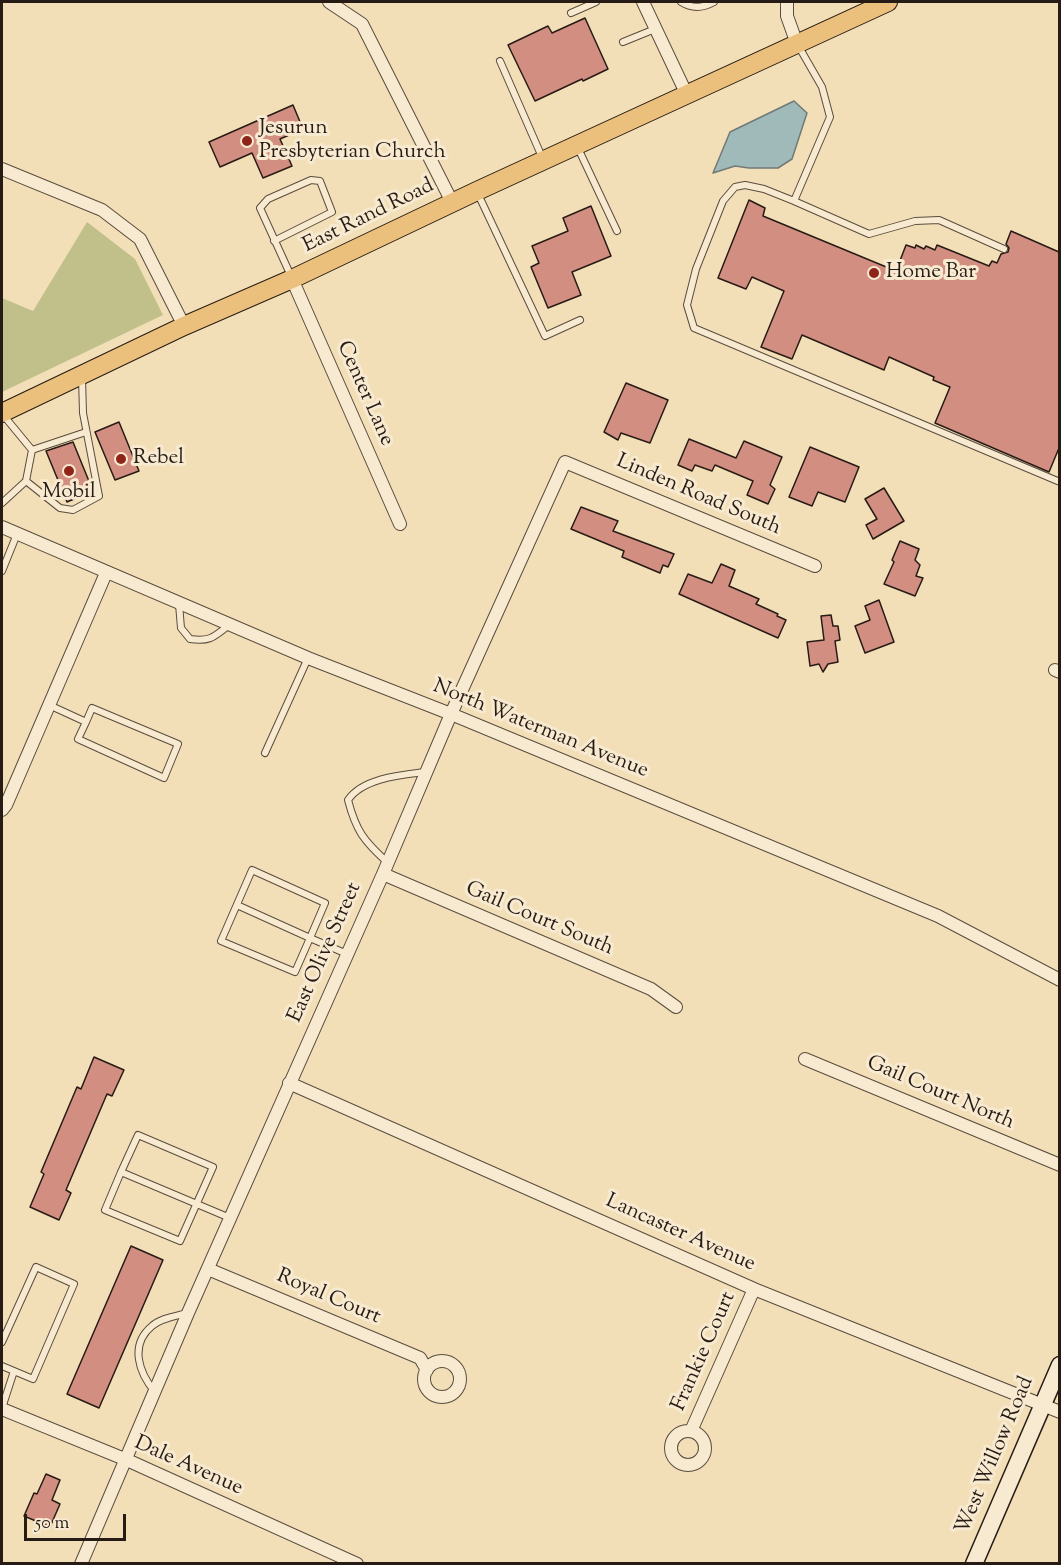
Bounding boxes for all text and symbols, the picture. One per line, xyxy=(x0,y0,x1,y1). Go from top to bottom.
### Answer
place label: Jesurun Presbyterian Church xyxy=(259,116,446,166)
marker: Jesurun Presbyterian Church xyxy=(240,134,254,148)
street label: East Rand Road xyxy=(299,174,439,260)
place label: Home Bar xyxy=(886,260,976,286)
marker: Home Bar xyxy=(867,266,881,280)
street label: Center Lane xyxy=(330,338,398,450)
place label: Rebel xyxy=(133,446,184,472)
street label: Linden Road South xyxy=(612,450,784,542)
marker: Rebel xyxy=(114,452,128,466)
marker: Mobil xyxy=(62,464,76,478)
place label: Mobil xyxy=(42,480,96,506)
street label: North Waterman Avenue xyxy=(429,675,651,785)
street label: Gail Court South xyxy=(461,877,617,963)
street label: East Olive Street xyxy=(284,879,368,1027)
street label: Gail Court North xyxy=(862,1052,1018,1136)
street label: Lancaster Avenue xyxy=(601,1190,759,1278)
street label: Royal Court xyxy=(272,1265,384,1331)
street label: Frankie Court xyxy=(667,1288,743,1416)
street label: West Willow Road xyxy=(951,1373,1041,1539)
street label: Dale Avenue xyxy=(130,1432,246,1502)
scale bar xyxy=(27,1502,129,1540)
text: 50 m xyxy=(35,1511,69,1537)

